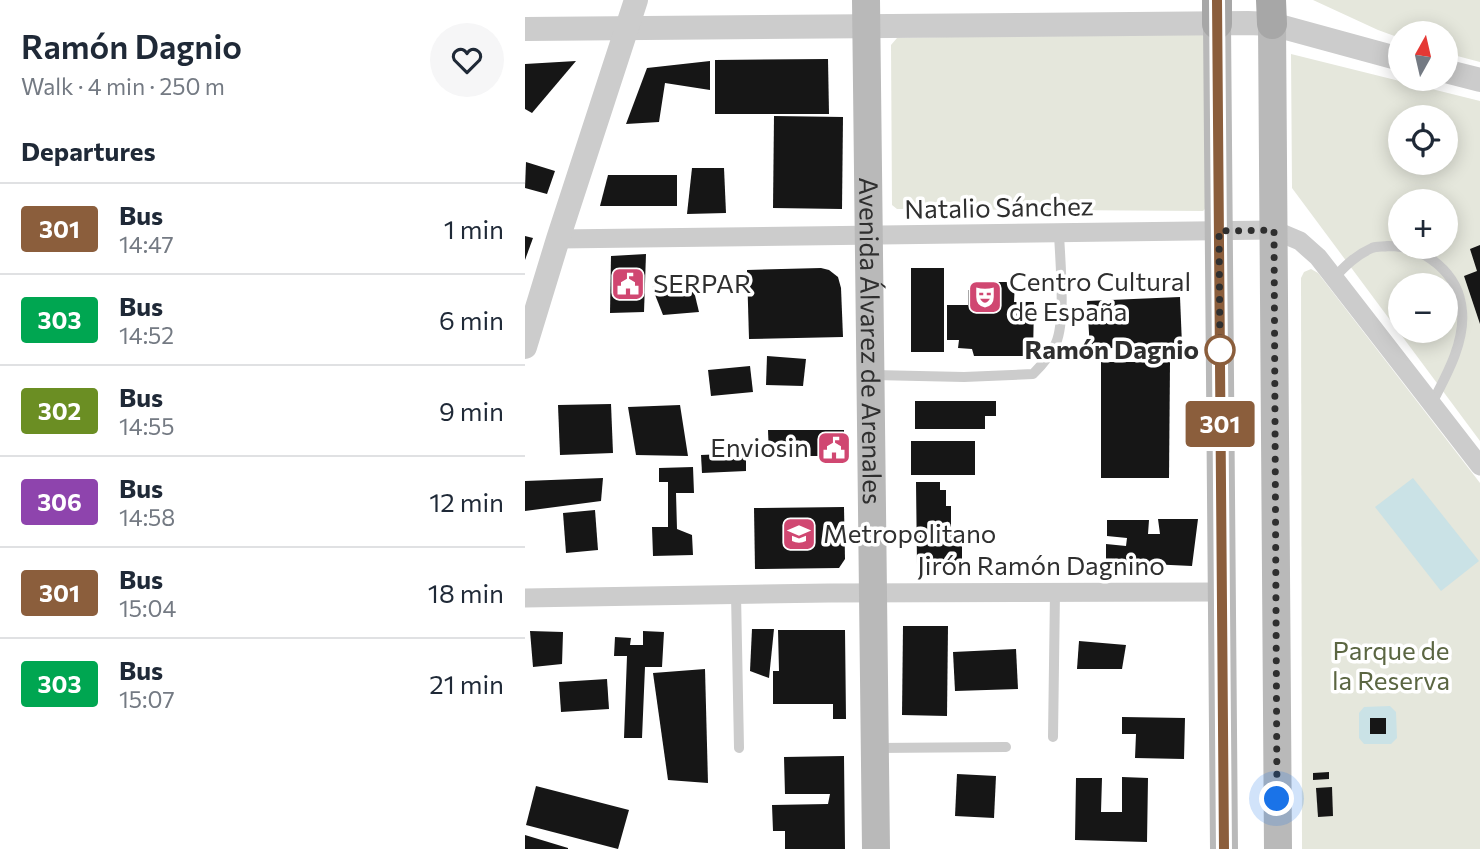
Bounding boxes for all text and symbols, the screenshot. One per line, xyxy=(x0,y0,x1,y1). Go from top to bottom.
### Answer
north arrow xyxy=(1388,21,1458,91)
map controls xyxy=(1388,21,1458,343)
button: heart xyxy=(430,23,504,97)
text: Ramón Dagnio xyxy=(21,25,242,66)
text: Walk · 4 min · 250 m xyxy=(21,72,225,100)
button: locate xyxy=(1388,105,1458,175)
text: Departures xyxy=(21,135,156,166)
street label: Avenida Álvarez de Arenales xyxy=(854,177,889,505)
street label: Natalio Sánchez xyxy=(904,189,1094,224)
button: + xyxy=(1388,189,1458,259)
text: Bus xyxy=(119,199,163,230)
text: 1 min xyxy=(444,213,504,244)
text: 301 xyxy=(39,214,80,243)
text: 14:47 xyxy=(119,230,174,258)
public building icon: SERPAR xyxy=(609,265,647,303)
place label: Centro Cultural de España xyxy=(1009,265,1191,326)
place label: SERPAR xyxy=(653,267,751,298)
button: − xyxy=(1388,273,1458,343)
theatre icon: Centro Cultural de España xyxy=(966,278,1004,316)
text: Bus xyxy=(119,290,163,321)
text: 6 min xyxy=(439,304,504,335)
text: 303 xyxy=(38,305,81,334)
text: 14:52 xyxy=(119,321,174,349)
place label: Ramón Dagnio xyxy=(1024,333,1199,364)
marker: Ramón Dagnio xyxy=(1205,335,1235,365)
text: Bus xyxy=(119,381,163,412)
text: 9 min xyxy=(439,395,504,426)
text: 302 xyxy=(38,396,81,425)
line badge: 301 xyxy=(1180,401,1260,447)
text: 301 xyxy=(1200,409,1240,438)
text: 14:55 xyxy=(119,412,175,440)
public building icon: Enviosin xyxy=(815,429,853,467)
place label: Enviosin xyxy=(710,431,809,462)
text: Bus xyxy=(119,472,163,503)
text: 12 min xyxy=(429,486,504,517)
text: 306 xyxy=(37,487,82,516)
text: 14:58 xyxy=(119,503,175,531)
school or university icon: Metropolitano xyxy=(780,515,818,553)
place label: Metropolitano xyxy=(823,517,996,548)
street label: Jirón Ramón Dagnino xyxy=(917,549,1165,580)
text: Bus xyxy=(119,563,163,594)
text: 18 min xyxy=(428,577,504,608)
text: 301 xyxy=(39,578,80,607)
text: 15:04 xyxy=(119,594,176,622)
park label: Parque de la Reserva xyxy=(1332,634,1450,695)
text: Bus xyxy=(119,654,163,685)
text: 21 min xyxy=(429,668,504,699)
text: 303 xyxy=(38,669,81,698)
text: 15:07 xyxy=(119,685,175,713)
your location xyxy=(1259,781,1294,816)

